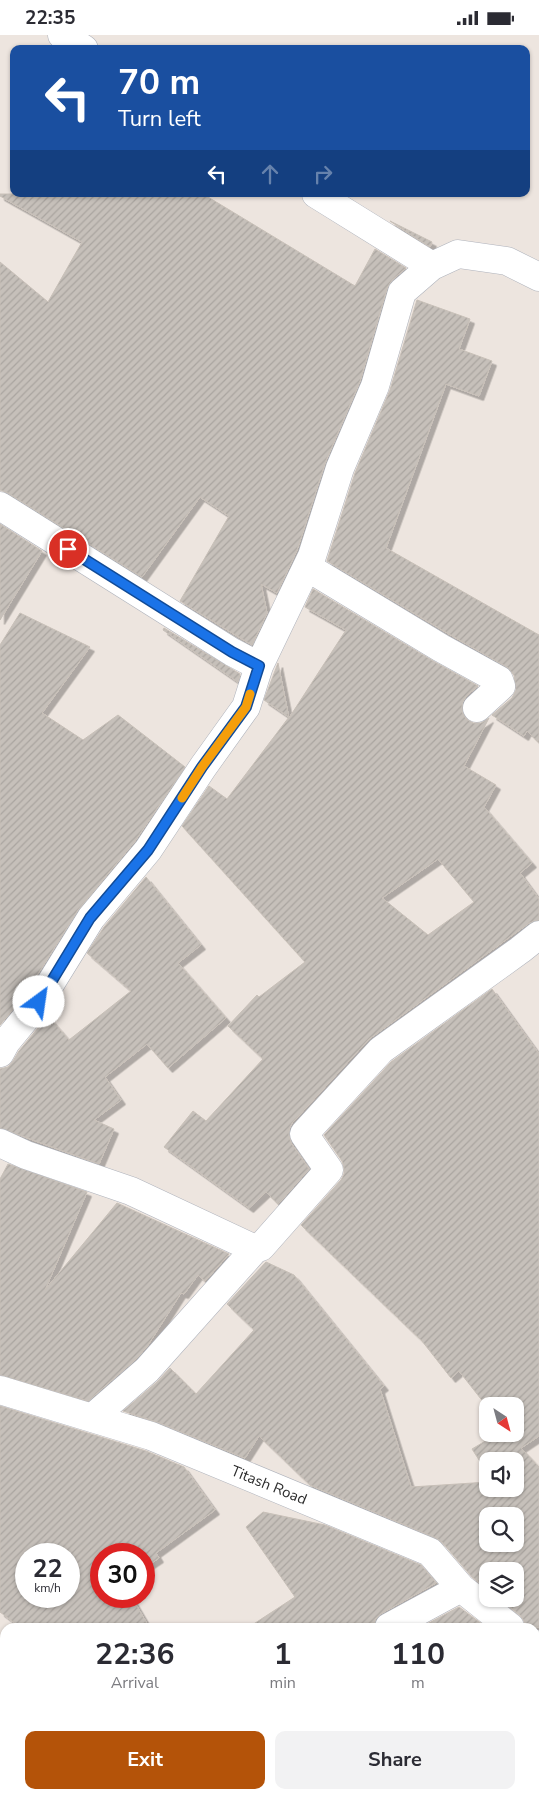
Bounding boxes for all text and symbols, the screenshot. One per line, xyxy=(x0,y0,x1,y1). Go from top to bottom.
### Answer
text: 22:35 xyxy=(25,5,75,31)
text: 70 m xyxy=(118,59,200,106)
icon: left xyxy=(35,65,100,130)
text: Turn left xyxy=(118,104,201,134)
icon: left xyxy=(203,160,231,188)
icon: ahead xyxy=(256,160,284,188)
icon: right xyxy=(309,160,337,188)
pin xyxy=(47,528,89,570)
icon: arrive xyxy=(54,535,82,563)
position arrow xyxy=(12,975,64,1027)
north arrow xyxy=(479,1397,524,1443)
map controls xyxy=(479,1397,524,1607)
button: sound xyxy=(479,1452,524,1497)
street label: Titash Road xyxy=(228,1461,310,1509)
button: search xyxy=(479,1507,524,1552)
speed limit sign: 30 xyxy=(90,1543,155,1608)
text: 22 xyxy=(32,1552,63,1586)
button: layers xyxy=(479,1562,524,1607)
text: km/h xyxy=(34,1580,61,1596)
text: 22:36 xyxy=(95,1634,174,1675)
text: 1 xyxy=(274,1634,292,1675)
text: 110 xyxy=(391,1634,445,1675)
text: Arrival xyxy=(111,1672,159,1694)
text: min xyxy=(269,1672,296,1694)
text: m xyxy=(411,1672,425,1694)
button: Exit xyxy=(25,1731,265,1789)
button: Share xyxy=(275,1731,515,1789)

